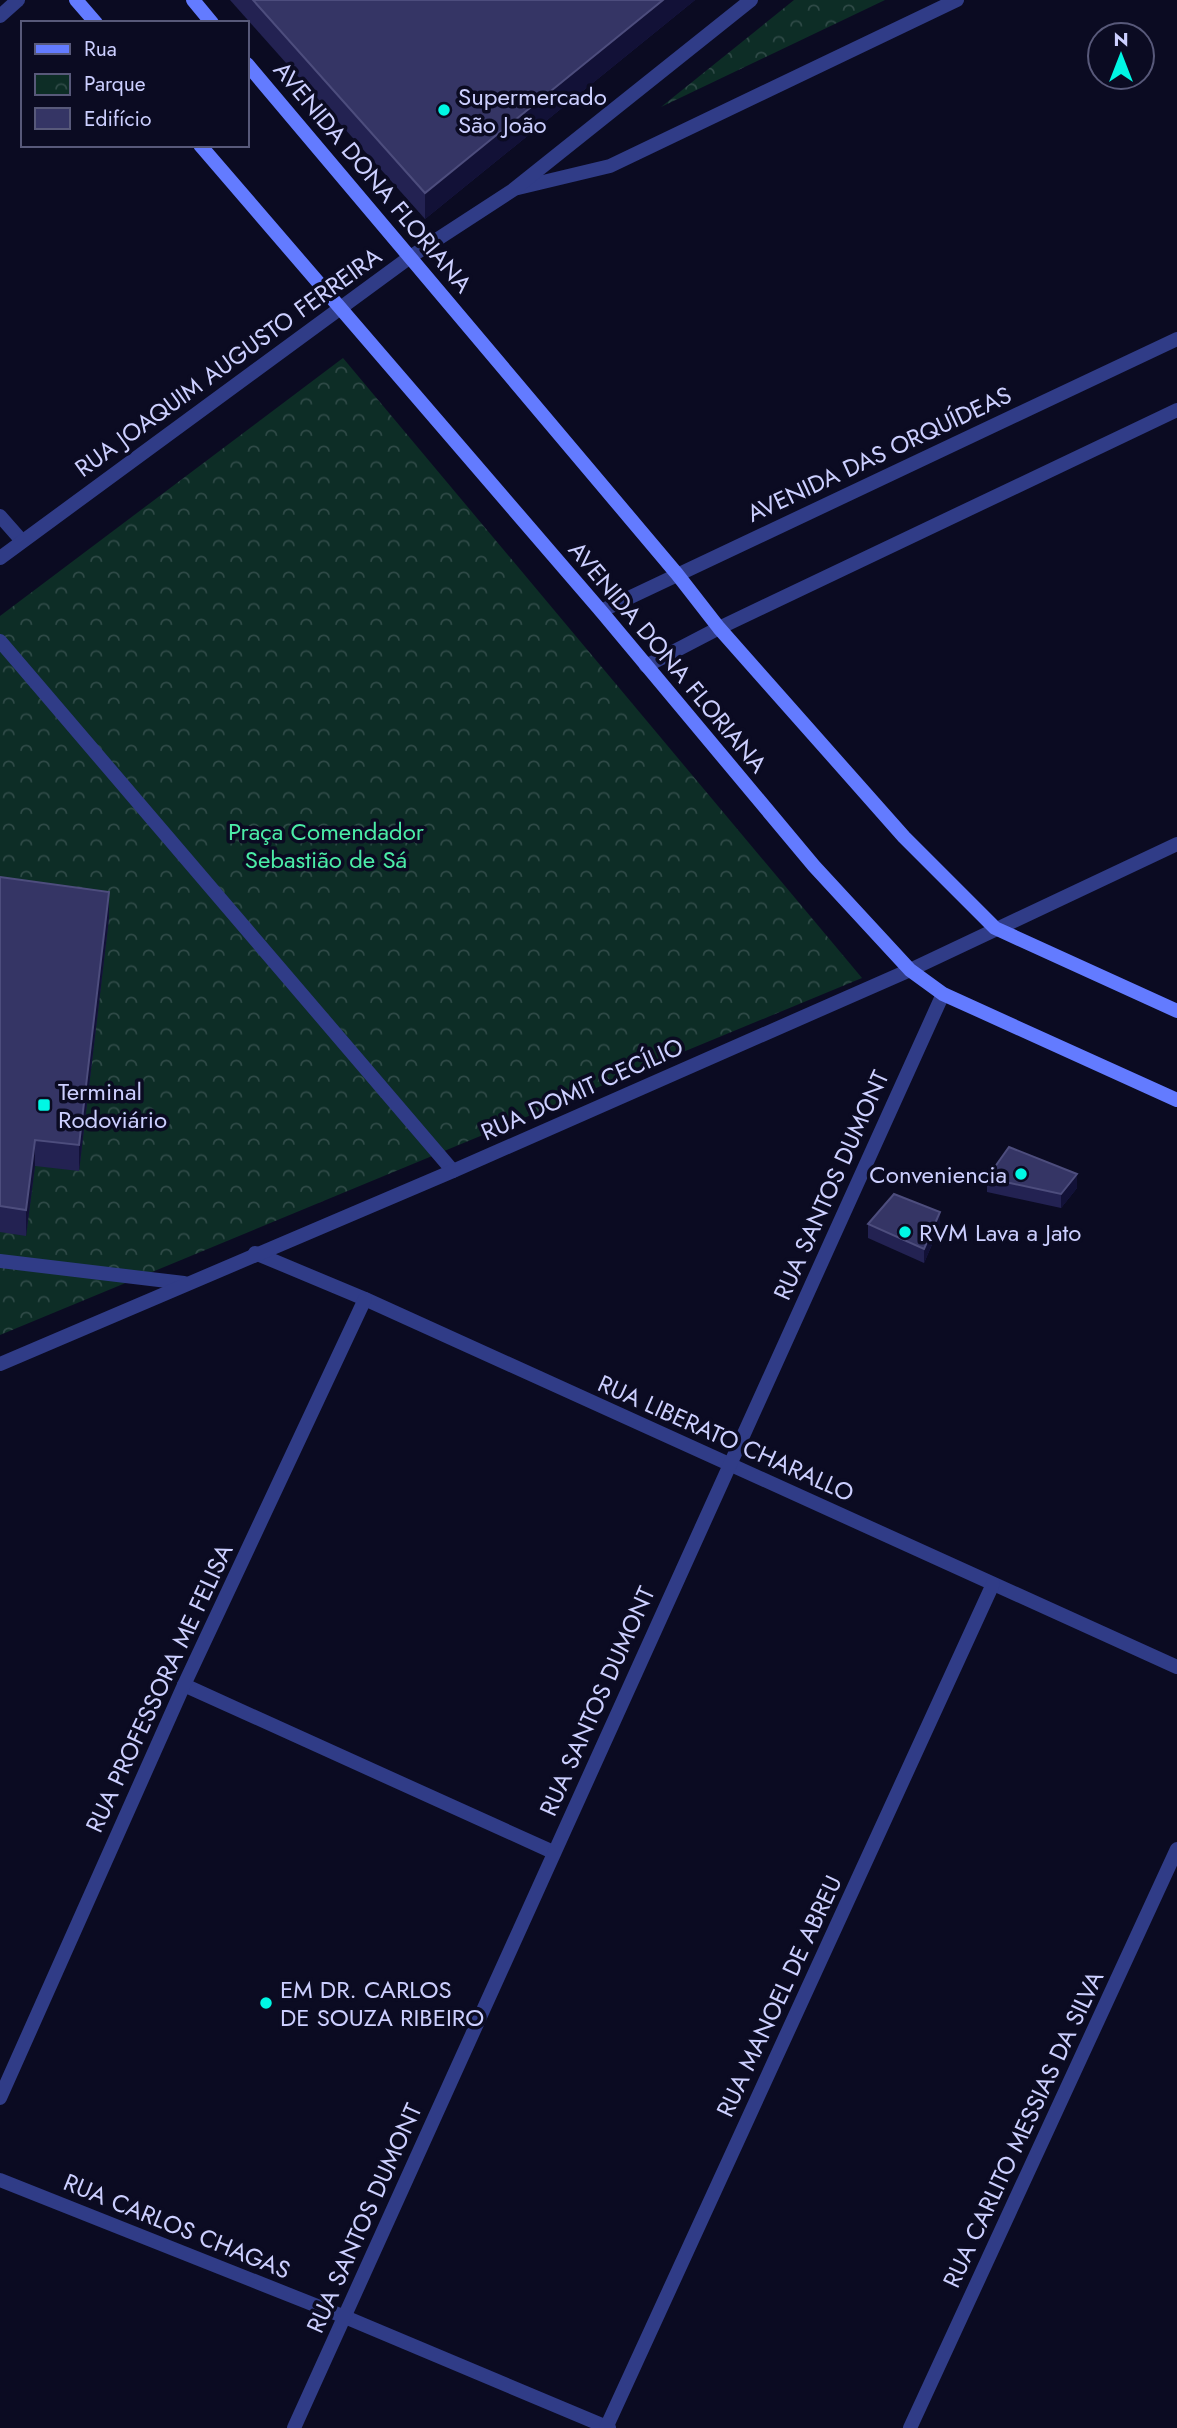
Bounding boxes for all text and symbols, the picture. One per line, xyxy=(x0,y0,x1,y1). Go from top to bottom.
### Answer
legend xyxy=(21,21,248,147)
north arrow xyxy=(1086,21,1156,91)
text: N xyxy=(1113,26,1129,53)
text: Rua xyxy=(84,34,117,64)
street label: AVENIDA DONA FLORIANA xyxy=(265,53,481,301)
text: Parque xyxy=(84,69,146,99)
place label: Supermercado São João xyxy=(458,79,607,142)
marker: Supermercado São João xyxy=(436,102,452,118)
text: Edifício xyxy=(84,104,151,134)
street label: RUA JOAQUIM AUGUSTO FERREIRA xyxy=(68,239,389,485)
street label: AVENIDA DAS ORQUÍDEAS xyxy=(741,377,1017,531)
street label: AVENIDA DONA FLORIANA xyxy=(560,533,776,781)
park label: Praça Comendador Sebastião de Sá xyxy=(228,814,425,877)
street label: RUA DOMIT CECÍLIO xyxy=(475,1029,689,1149)
street label: RUA SANTOS DUMONT xyxy=(765,1065,897,1305)
place label: Terminal Rodoviário xyxy=(58,1074,167,1137)
marker: Terminal Rodoviário xyxy=(36,1097,52,1113)
place label: Conveniencia xyxy=(869,1157,1007,1192)
marker: Conveniencia xyxy=(1013,1166,1029,1182)
place label: RVM Lava a Jato xyxy=(919,1215,1081,1250)
marker: RVM Lava a Jato xyxy=(897,1224,913,1240)
street label: RUA LIBERATO CHARALLO xyxy=(592,1366,860,1510)
street label: RUA PROFESSORA ME FELISA xyxy=(77,1538,241,1838)
street label: RUA SANTOS DUMONT xyxy=(531,1581,663,1821)
street label: RUA MANOEL DE ABREU xyxy=(708,1869,850,2123)
street label: RUA CARLITO MESSIAS DA SILVA xyxy=(934,1965,1112,2293)
place label: EM DR. CARLOS DE SOUZA RIBEIRO xyxy=(280,1972,484,2035)
marker: EM DR. CARLOS DE SOUZA RIBEIRO xyxy=(258,1995,274,2011)
street label: RUA SANTOS DUMONT xyxy=(298,2098,430,2338)
street label: RUA CARLOS CHAGAS xyxy=(58,2164,296,2288)

